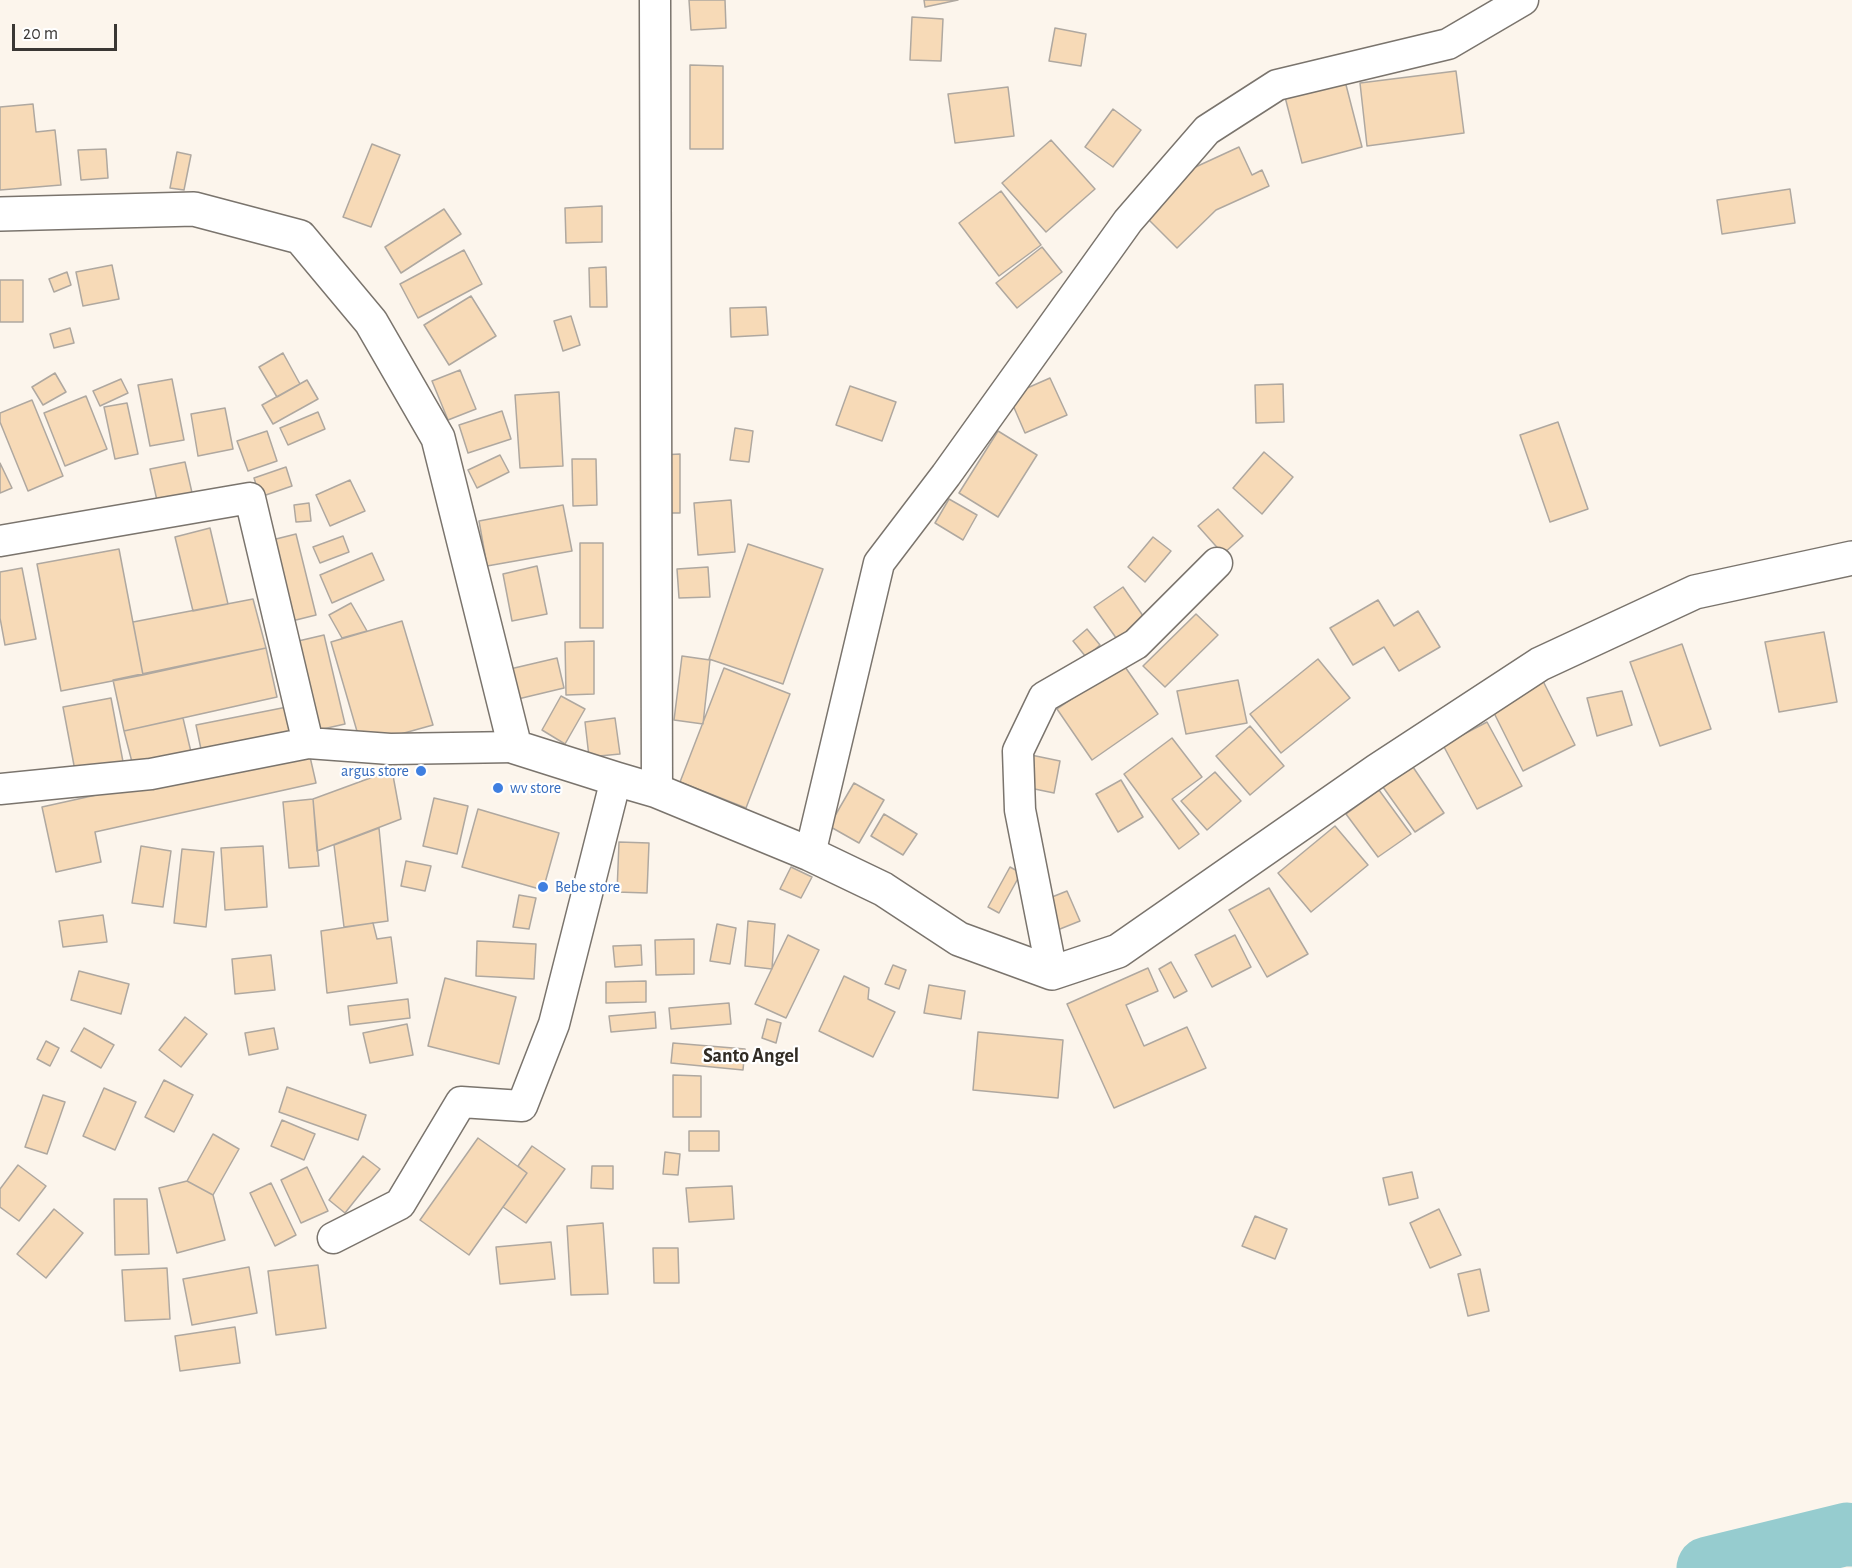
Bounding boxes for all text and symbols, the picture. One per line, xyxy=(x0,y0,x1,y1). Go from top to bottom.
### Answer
scale bar xyxy=(15,12,120,50)
text: 20 m xyxy=(23,25,58,43)
place label: argus store xyxy=(341,761,409,781)
marker: argus store xyxy=(414,764,428,778)
place label: wv store xyxy=(510,778,561,798)
marker: wv store xyxy=(491,781,505,795)
place label: Bebe store xyxy=(555,877,620,897)
marker: Bebe store xyxy=(536,880,550,894)
district label: Santo Angel xyxy=(703,1044,799,1068)

